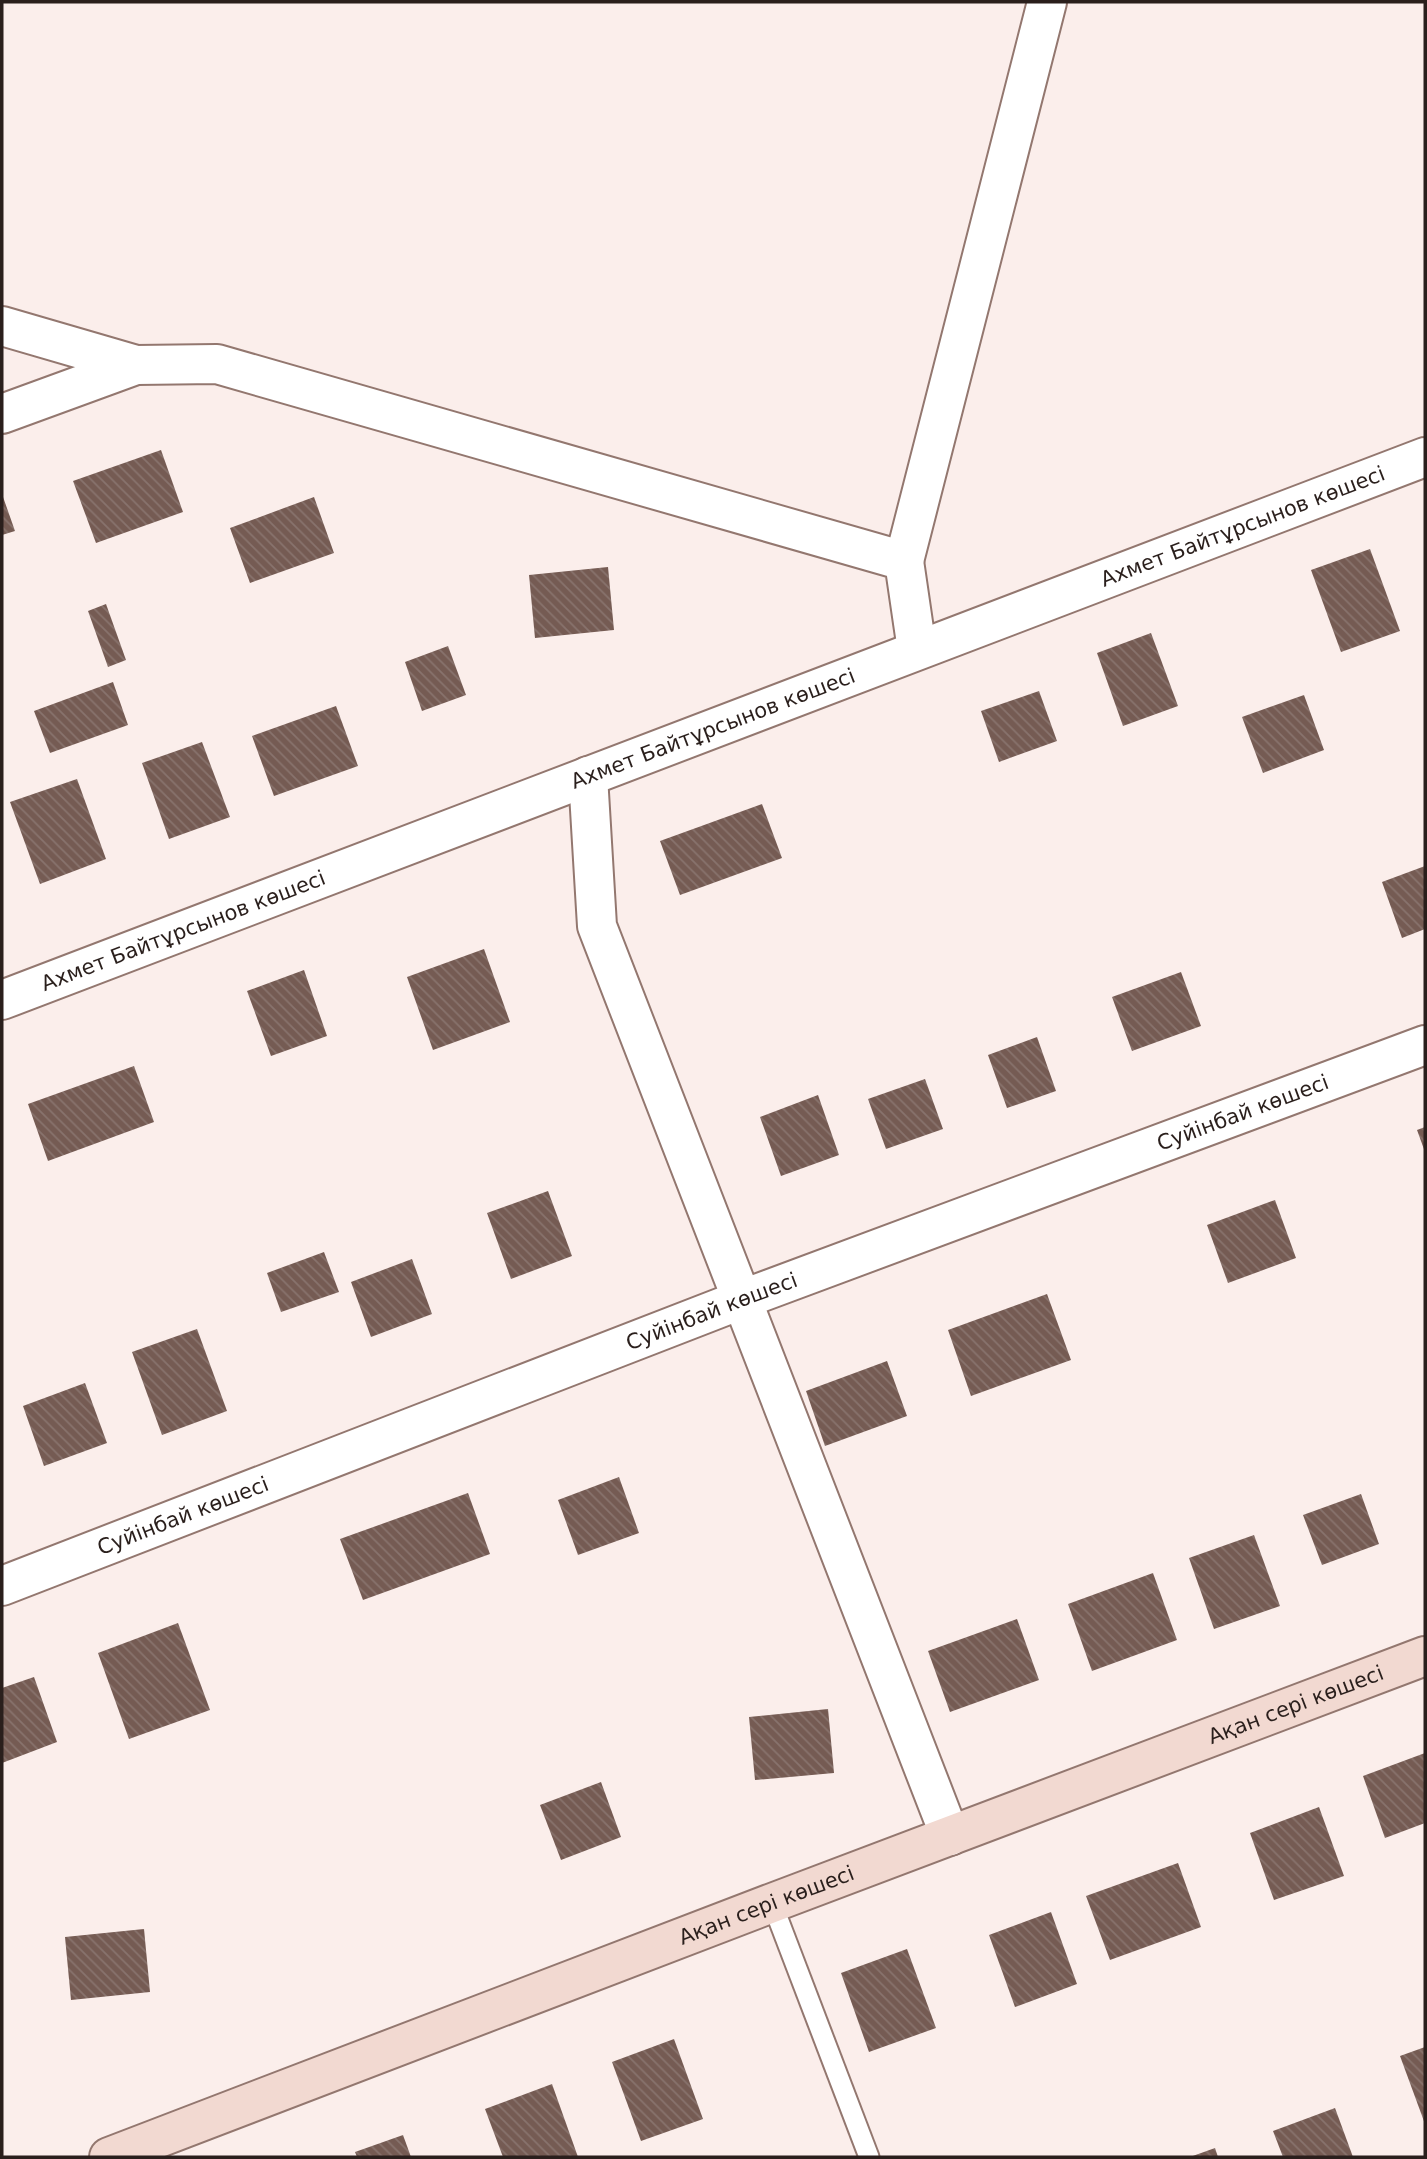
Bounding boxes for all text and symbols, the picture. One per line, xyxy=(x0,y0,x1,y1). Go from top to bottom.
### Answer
street label: Ахмет Байтұрсынов көшесі xyxy=(1097,461,1388,592)
street label: Ахмет Байтұрсынов көшесі xyxy=(567,664,859,794)
street label: Ахмет Байтұрсынов көшесі xyxy=(38,866,329,996)
street label: Суйінбай көшесі xyxy=(1154,1070,1332,1156)
street label: Суйінбай көшесі xyxy=(623,1268,801,1355)
street label: Суйінбай көшесі xyxy=(94,1472,272,1560)
street label: Ақан сері көшесі xyxy=(1205,1661,1387,1749)
street label: Ақан сері көшесі xyxy=(675,1861,858,1950)

